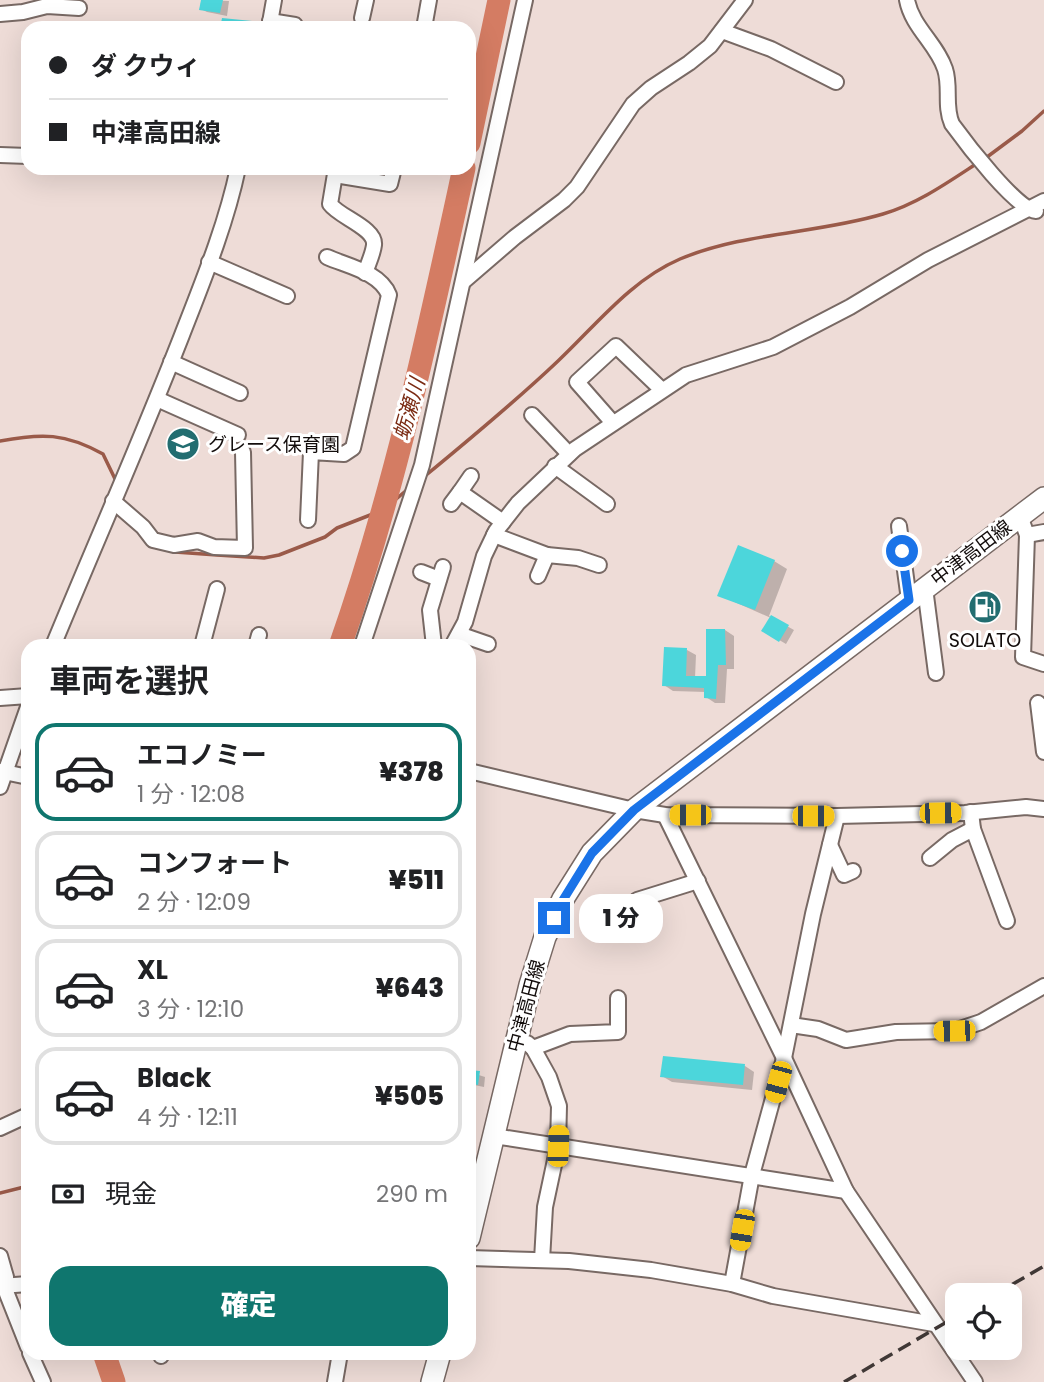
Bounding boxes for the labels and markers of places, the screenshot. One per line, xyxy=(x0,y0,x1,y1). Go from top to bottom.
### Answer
school or university icon: グレース保育園 xyxy=(164,425,202,463)
place label: グレース保育園 xyxy=(208,431,340,458)
fuel station icon: SOLATO xyxy=(966,588,1004,626)
place label: SOLATO xyxy=(949,627,1021,654)

